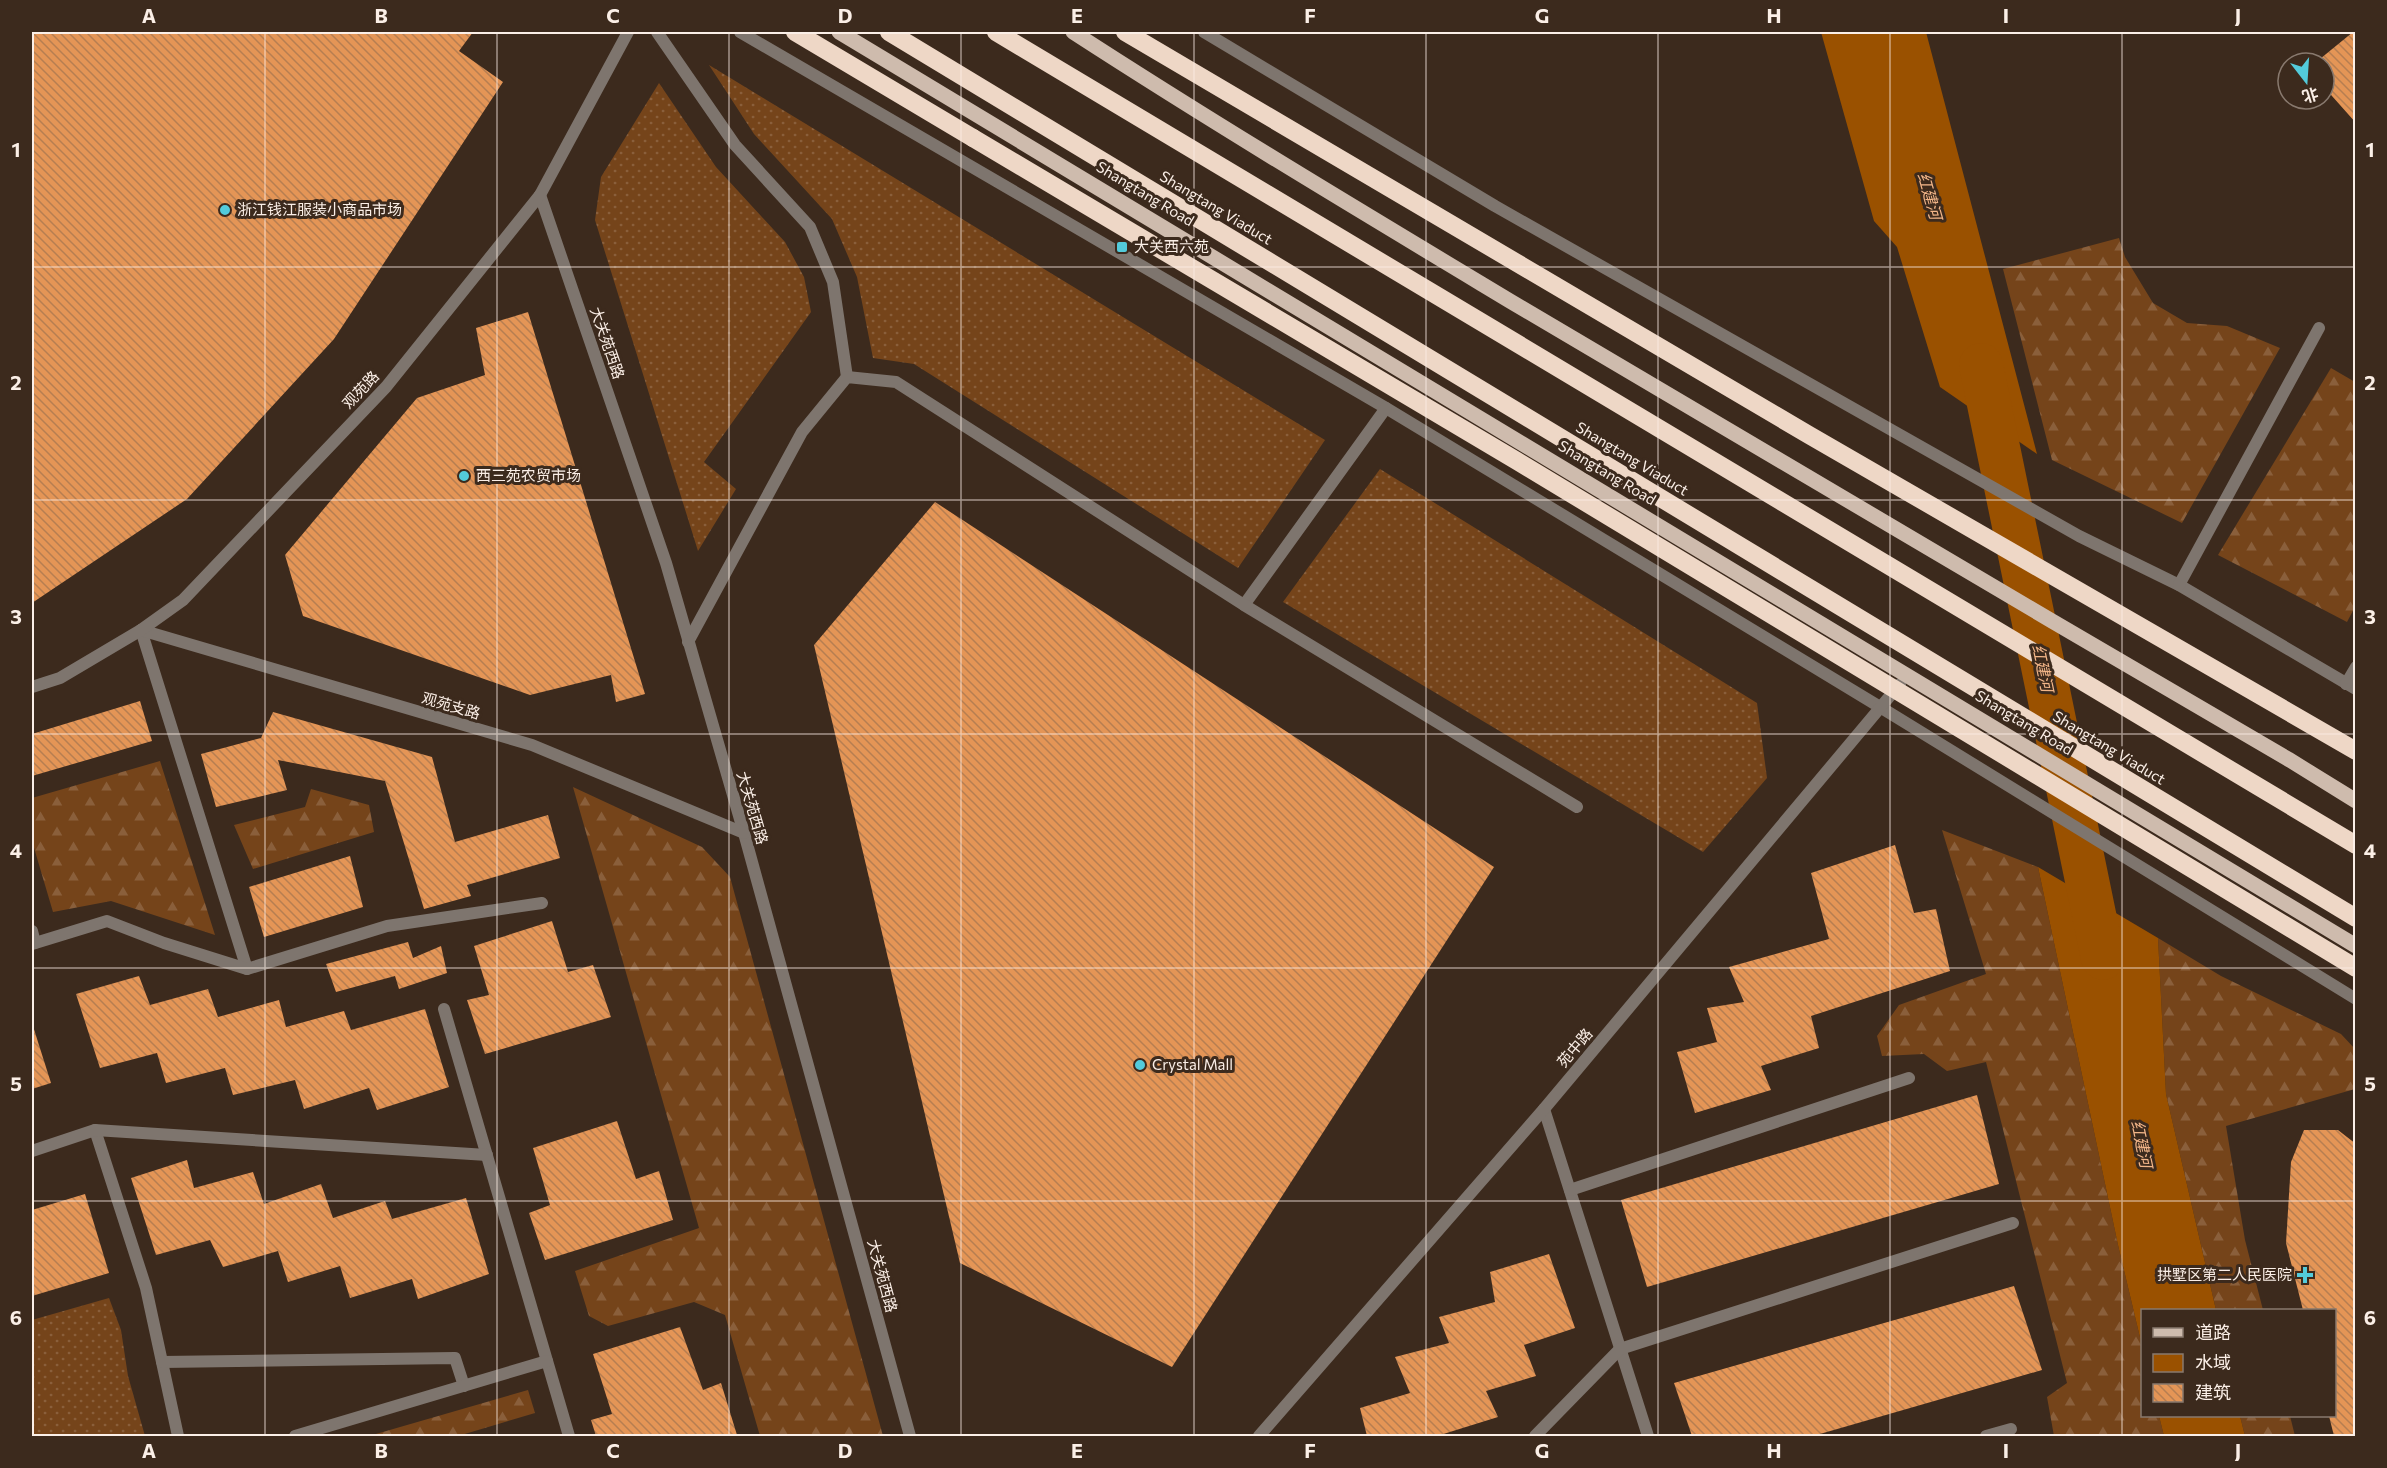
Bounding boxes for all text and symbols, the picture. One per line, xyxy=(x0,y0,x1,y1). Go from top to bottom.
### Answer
text: A xyxy=(142,3,156,27)
text: B xyxy=(374,3,388,27)
text: C xyxy=(606,3,620,27)
text: D xyxy=(838,3,852,27)
text: E xyxy=(1071,3,1083,27)
text: F xyxy=(1304,3,1316,27)
text: G xyxy=(1535,3,1549,27)
text: H xyxy=(1767,3,1782,27)
text: I xyxy=(2003,3,2009,27)
text: J xyxy=(2235,3,2241,27)
north arrow xyxy=(2276,51,2336,111)
text: 北 xyxy=(2300,84,2321,107)
text: 1 xyxy=(11,137,21,161)
text: 1 xyxy=(2365,137,2375,161)
street label: Shangtang Road xyxy=(1093,157,1198,229)
street label: Shangtang Viaduct xyxy=(1157,166,1276,248)
water label: 红建河 xyxy=(1915,170,1947,224)
place label: 浙江钱江服装小商品市场 xyxy=(237,200,402,218)
marker: 浙江钱江服装小商品市场 xyxy=(218,203,232,217)
place label: 大关西六苑 xyxy=(1134,237,1209,255)
marker: 大关西六苑 xyxy=(1115,240,1129,254)
street label: 大关苑西路 xyxy=(587,304,629,381)
street label: 观苑路 xyxy=(338,367,382,412)
text: 2 xyxy=(10,370,22,394)
text: 2 xyxy=(2364,370,2376,394)
street label: Shangtang Viaduct xyxy=(1573,417,1692,499)
street label: Shangtang Road xyxy=(1555,436,1660,508)
place label: 西三苑农贸市场 xyxy=(476,466,581,484)
marker: 西三苑农贸市场 xyxy=(457,469,471,483)
text: 3 xyxy=(10,604,22,628)
text: 3 xyxy=(2364,604,2376,628)
water label: 红建河 xyxy=(2029,642,2058,696)
street label: Shangtang Road xyxy=(1972,686,2077,758)
street label: 观苑支路 xyxy=(420,688,483,722)
street label: Shangtang Viaduct xyxy=(2050,706,2169,788)
street label: 大关苑西路 xyxy=(734,769,772,846)
text: 4 xyxy=(10,838,22,862)
text: 4 xyxy=(2364,838,2376,862)
street label: 苑中路 xyxy=(1553,1024,1596,1070)
place label: Crystal Mall xyxy=(1152,1055,1233,1073)
marker: Crystal Mall xyxy=(1133,1058,1147,1072)
text: 5 xyxy=(10,1071,22,1095)
text: 5 xyxy=(2364,1071,2376,1095)
water label: 红建河 xyxy=(2128,1118,2157,1172)
street label: 大关苑西路 xyxy=(865,1237,901,1314)
place label: 拱墅区第二人民医院 xyxy=(2157,1265,2292,1283)
marker: 拱墅区第二人民医院 xyxy=(2296,1266,2314,1284)
text: 6 xyxy=(10,1305,22,1329)
text: 6 xyxy=(2364,1305,2376,1329)
legend xyxy=(2141,1309,2336,1417)
text: 道路 xyxy=(2195,1321,2231,1343)
text: 水域 xyxy=(2195,1351,2231,1373)
text: 建筑 xyxy=(2195,1381,2231,1403)
text: A xyxy=(142,1438,156,1462)
text: B xyxy=(374,1438,388,1462)
text: C xyxy=(606,1438,620,1462)
text: D xyxy=(838,1438,852,1462)
text: E xyxy=(1071,1438,1083,1462)
text: F xyxy=(1304,1438,1316,1462)
text: G xyxy=(1535,1438,1549,1462)
text: H xyxy=(1767,1438,1782,1462)
text: I xyxy=(2003,1438,2009,1462)
text: J xyxy=(2235,1438,2241,1462)

